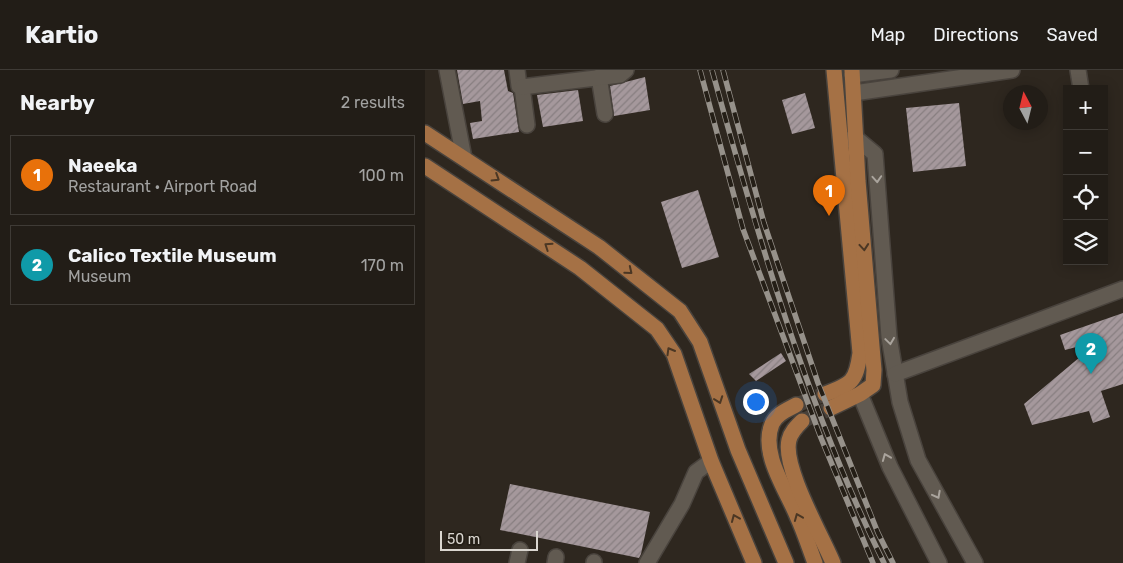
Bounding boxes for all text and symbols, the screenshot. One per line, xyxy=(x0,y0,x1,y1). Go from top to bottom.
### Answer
text: Kartio xyxy=(25,21,99,49)
text: Map xyxy=(870,24,905,46)
text: Directions xyxy=(933,24,1019,46)
text: Saved xyxy=(1047,24,1098,46)
north arrow xyxy=(1003,85,1048,130)
map controls xyxy=(1063,85,1108,265)
button: + xyxy=(1063,85,1108,130)
text: Nearby xyxy=(20,90,95,115)
text: 2 results xyxy=(341,93,405,112)
button: − xyxy=(1063,130,1108,175)
text: Naeeka xyxy=(68,154,138,177)
text: 1 xyxy=(33,166,41,185)
text: 100 m xyxy=(359,166,404,185)
one-way arrow xyxy=(490,172,499,181)
pin: 1 xyxy=(813,175,845,216)
one-way arrow xyxy=(871,175,882,183)
button: locate xyxy=(1063,175,1108,220)
text: Restaurant · Airport Road xyxy=(68,177,257,196)
button: layers xyxy=(1063,220,1108,265)
one-way arrow xyxy=(544,243,554,252)
one-way arrow xyxy=(858,243,869,251)
text: Calico Textile Museum xyxy=(68,244,277,267)
text: 2 xyxy=(32,256,42,275)
text: 170 m xyxy=(361,256,404,275)
one-way arrow xyxy=(623,265,632,273)
text: Museum xyxy=(68,267,131,286)
pin: 2 xyxy=(1075,333,1107,374)
one-way arrow xyxy=(884,337,894,345)
one-way arrow xyxy=(667,347,677,356)
your location xyxy=(743,389,769,415)
one-way arrow xyxy=(713,395,723,403)
one-way arrow xyxy=(881,453,892,462)
one-way arrow xyxy=(931,490,941,499)
one-way arrow xyxy=(731,514,742,523)
one-way arrow xyxy=(793,514,803,522)
scale bar xyxy=(440,528,537,551)
text: 50 m xyxy=(447,531,480,548)

